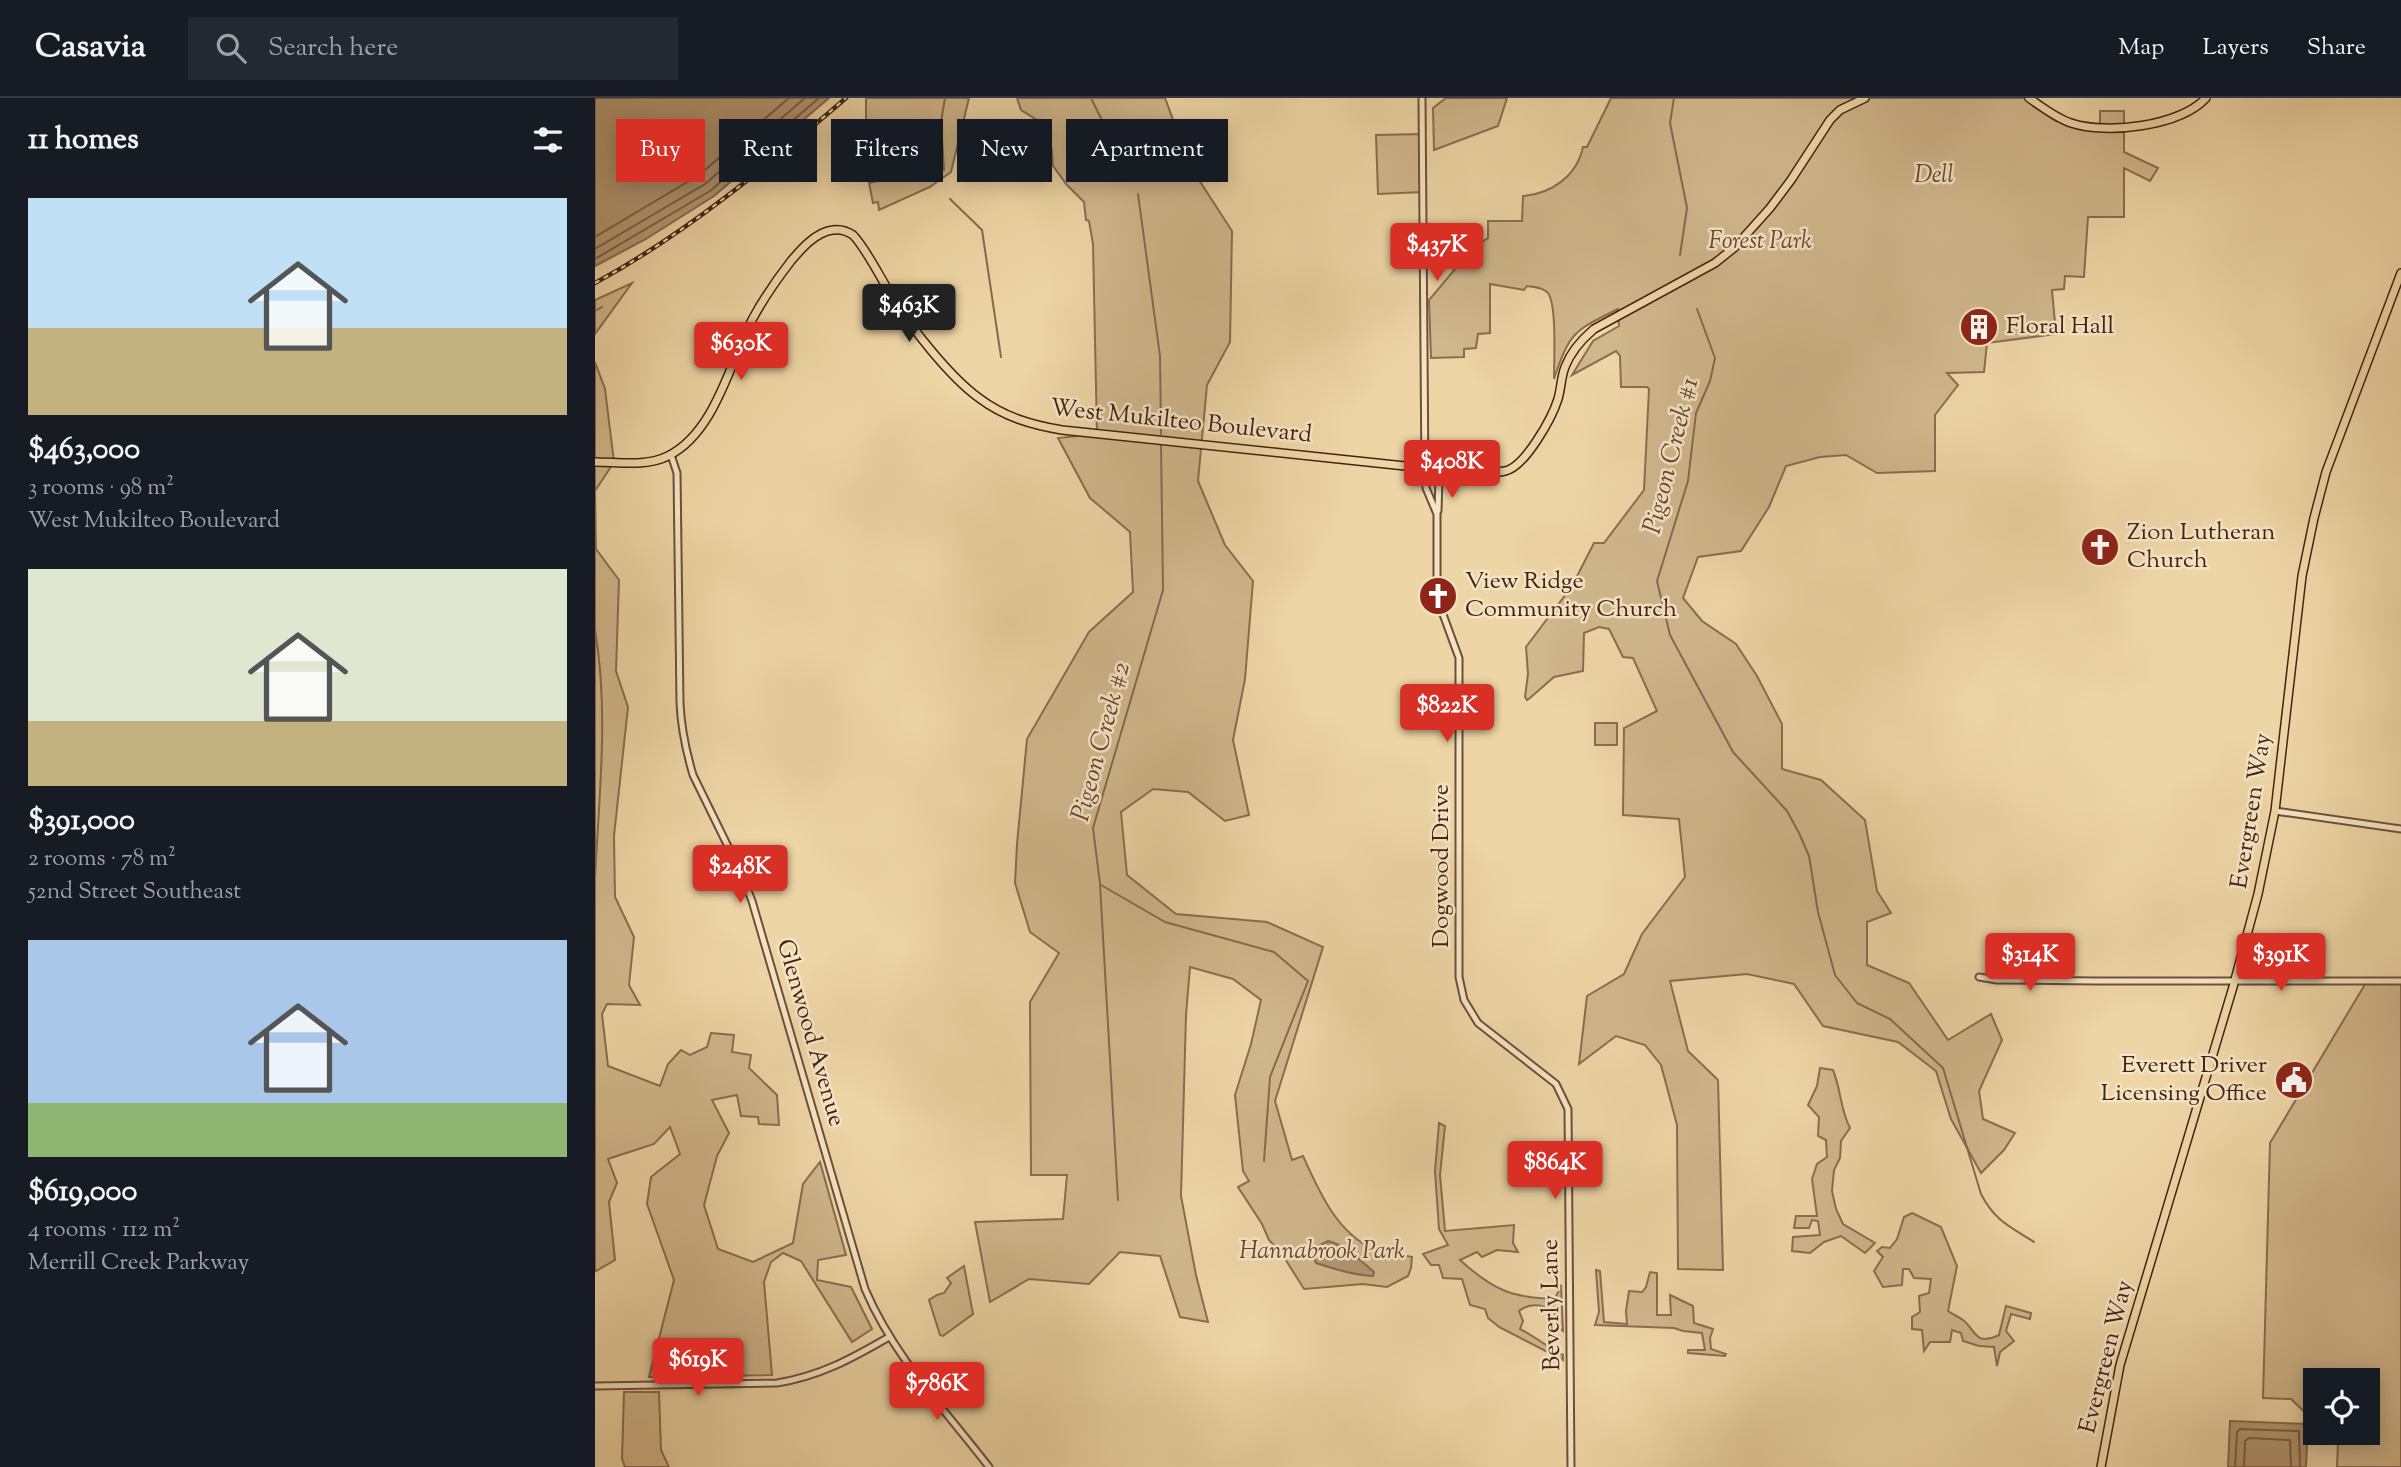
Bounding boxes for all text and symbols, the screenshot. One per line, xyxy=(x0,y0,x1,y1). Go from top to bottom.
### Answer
search box xyxy=(188,17,678,80)
text: Casavia xyxy=(35,24,146,72)
icon: search xyxy=(212,29,250,67)
text: Search here xyxy=(268,30,398,67)
text: Map xyxy=(2118,31,2164,65)
text: Layers xyxy=(2202,31,2269,65)
text: Share xyxy=(2307,31,2366,65)
text: 11 homes xyxy=(28,119,139,162)
chip: Buy xyxy=(616,119,705,182)
chip: Rent xyxy=(719,119,817,182)
chip: Filters xyxy=(831,119,943,182)
chip: New xyxy=(957,119,1052,182)
chip: Apartment xyxy=(1066,119,1228,182)
icon: filters xyxy=(529,121,567,159)
park label: Dell xyxy=(1914,159,1954,193)
pin: $437K xyxy=(1388,223,1486,283)
park label: Forest Park xyxy=(1708,225,1812,259)
text: $437K xyxy=(1406,229,1468,262)
icon: home xyxy=(235,243,361,369)
pin: $463K xyxy=(860,285,958,344)
text: $463K xyxy=(878,290,940,323)
building icon: Floral Hall xyxy=(1958,306,2000,348)
place label: Floral Hall xyxy=(2006,310,2114,344)
pin: $630K xyxy=(692,322,790,382)
text: $630K xyxy=(710,328,772,361)
water label: Pigeon Creek #1 xyxy=(1635,374,1709,538)
street label: West Mukilteo Boulevard xyxy=(1048,391,1314,453)
text: $463,000 xyxy=(28,429,140,472)
pin: $408K xyxy=(1403,440,1501,500)
text: $408K xyxy=(1420,446,1484,479)
text: 3 rooms · 98 m² xyxy=(28,472,174,505)
text: West Mukilteo Boulevard xyxy=(28,505,280,538)
place label: Zion Lutheran Church xyxy=(2127,516,2275,578)
church icon: Zion Lutheran Church xyxy=(2079,526,2121,568)
place label: View Ridge Community Church xyxy=(1465,565,1677,627)
church icon: View Ridge Community Church xyxy=(1417,575,1459,617)
icon: home xyxy=(235,614,361,740)
water label: Pigeon Creek #2 xyxy=(1063,658,1141,826)
pin: $822K xyxy=(1398,684,1496,744)
text: $822K xyxy=(1416,690,1478,723)
street label: Evergreen Way xyxy=(2223,731,2281,891)
street label: Dogwood Drive xyxy=(1425,784,1459,948)
text: $391,000 xyxy=(28,800,135,843)
text: 2 rooms · 78 m² xyxy=(28,843,176,876)
pin: $248K xyxy=(691,846,789,905)
text: $248K xyxy=(709,851,771,884)
text: 52nd Street Southeast xyxy=(28,876,241,909)
pin: $314K xyxy=(1981,934,2079,993)
pin: $391K xyxy=(2232,934,2330,993)
street label: Glenwood Avenue xyxy=(767,935,853,1131)
text: $314K xyxy=(2001,939,2059,972)
text: $391K xyxy=(2253,939,2310,972)
icon: home xyxy=(235,985,361,1111)
place label: Everett Driver Licensing Office xyxy=(2101,1049,2267,1111)
public building icon: Everett Driver Licensing Office xyxy=(2273,1059,2315,1101)
pin: $864K xyxy=(1506,1142,1604,1201)
text: $864K xyxy=(1524,1147,1587,1180)
text: $619,000 xyxy=(28,1171,137,1214)
text: 4 rooms · 112 m² xyxy=(28,1214,180,1247)
park label: Hannabrook Park xyxy=(1239,1235,1405,1269)
street label: Beverly Lane xyxy=(1534,1239,1570,1371)
text: Merrill Creek Parkway xyxy=(28,1247,249,1280)
street label: Evergreen Way xyxy=(2072,1277,2142,1437)
pin: $619K xyxy=(649,1338,747,1398)
text: $619K xyxy=(669,1344,727,1377)
pin: $786K xyxy=(888,1362,986,1422)
text: $786K xyxy=(905,1368,969,1401)
map controls xyxy=(2303,1368,2380,1445)
button: locate xyxy=(2303,1368,2380,1445)

